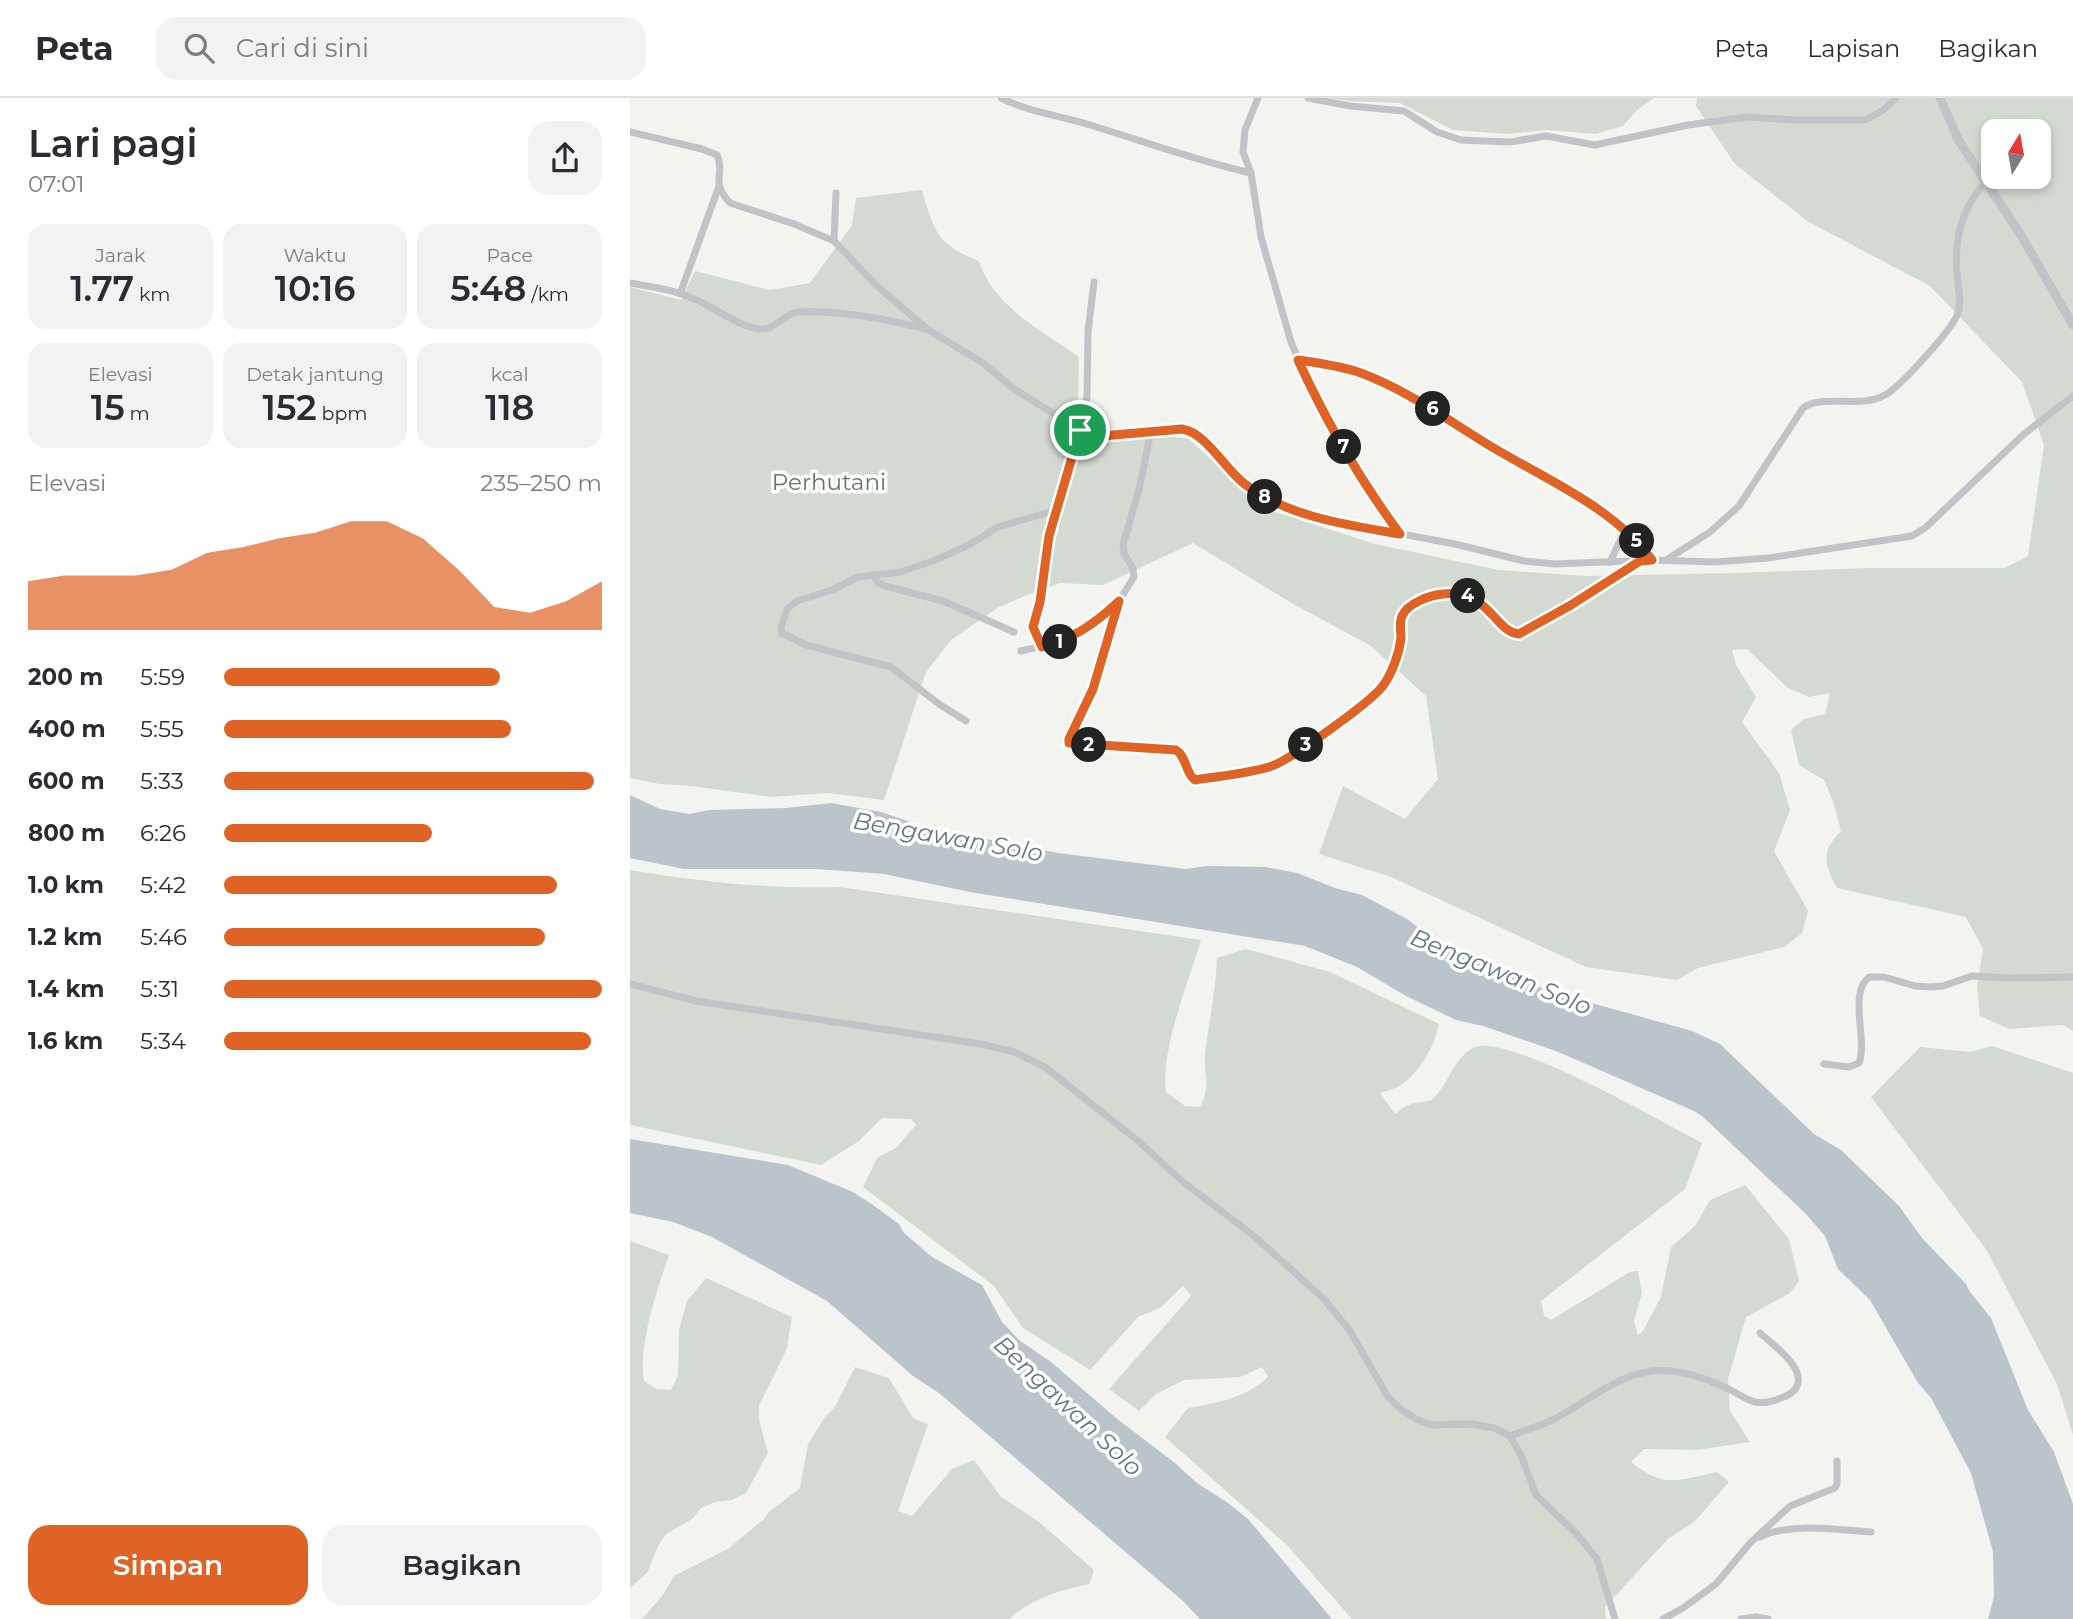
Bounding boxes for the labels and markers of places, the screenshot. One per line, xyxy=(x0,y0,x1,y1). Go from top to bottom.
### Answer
pin: 6 xyxy=(1416,392,1450,426)
pin xyxy=(1050,400,1110,460)
pin: 7 xyxy=(1326,430,1362,464)
pin: 8 xyxy=(1248,480,1282,514)
pin: 5 xyxy=(1620,524,1654,558)
pin: 4 xyxy=(1450,578,1486,614)
pin: 1 xyxy=(1042,624,1078,660)
pin: 2 xyxy=(1072,728,1106,762)
pin: 3 xyxy=(1288,728,1324,762)

